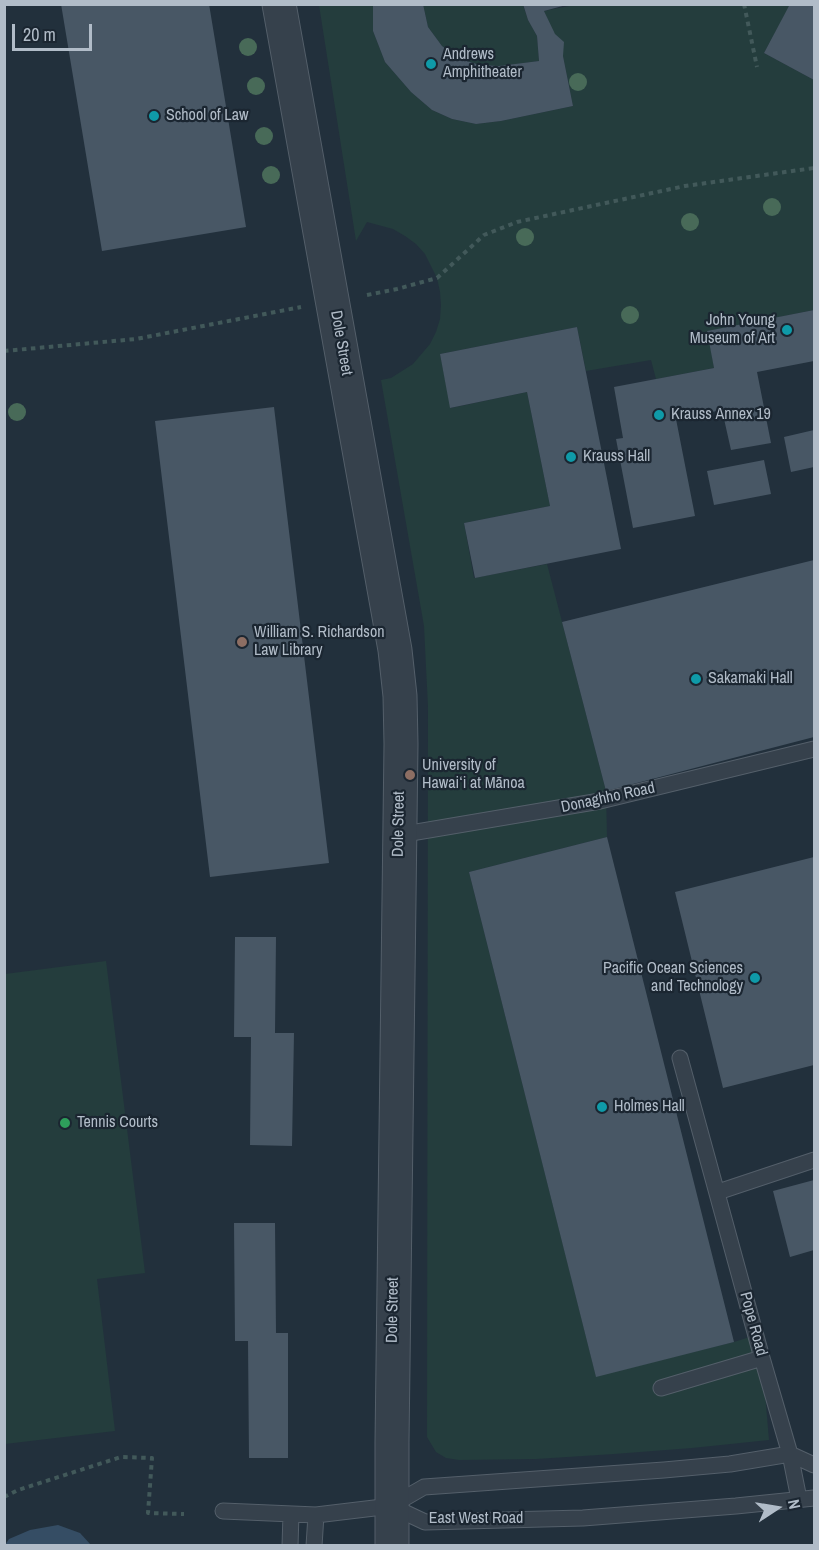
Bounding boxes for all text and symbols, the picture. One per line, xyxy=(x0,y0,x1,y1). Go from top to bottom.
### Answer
scale bar xyxy=(15,12,94,50)
text: 20 m xyxy=(23,22,56,47)
place label: Andrews Amphitheater xyxy=(443,45,522,83)
marker: Andrews Amphitheater xyxy=(424,57,438,71)
place label: School of Law xyxy=(166,106,248,126)
marker: School of Law xyxy=(147,109,161,123)
street label: Dole Street xyxy=(326,309,356,377)
place label: John Young Museum of Art xyxy=(690,311,775,349)
marker: John Young Museum of Art xyxy=(780,323,794,337)
place label: Krauss Annex 19 xyxy=(671,405,771,425)
marker: Krauss Annex 19 xyxy=(652,408,666,422)
place label: Krauss Hall xyxy=(583,447,650,467)
marker: Krauss Hall xyxy=(564,450,578,464)
place label: William S. Richardson Law Library xyxy=(254,623,385,661)
marker: William S. Richardson Law Library xyxy=(235,635,249,649)
place label: Sakamaki Hall xyxy=(708,669,793,689)
marker: Sakamaki Hall xyxy=(689,672,703,686)
place label: University of Hawaiʻi at Mānoa xyxy=(422,756,525,794)
marker: University of Hawaiʻi at Mānoa xyxy=(403,768,417,782)
street label: Donaghho Road xyxy=(559,779,657,817)
street label: Dole Street xyxy=(389,791,409,857)
place label: Pacific Ocean Sciences and Technology xyxy=(603,959,743,997)
marker: Pacific Ocean Sciences and Technology xyxy=(748,971,762,985)
place label: Holmes Hall xyxy=(614,1097,685,1117)
marker: Holmes Hall xyxy=(595,1100,609,1114)
place label: Tennis Courts xyxy=(77,1113,158,1133)
marker: Tennis Courts xyxy=(58,1116,72,1130)
street label: Dole Street xyxy=(383,1277,403,1343)
street label: Pope Road xyxy=(735,1290,771,1358)
north arrow xyxy=(747,1478,807,1538)
text: N xyxy=(783,1497,806,1511)
street label: East West Road xyxy=(429,1509,523,1529)

